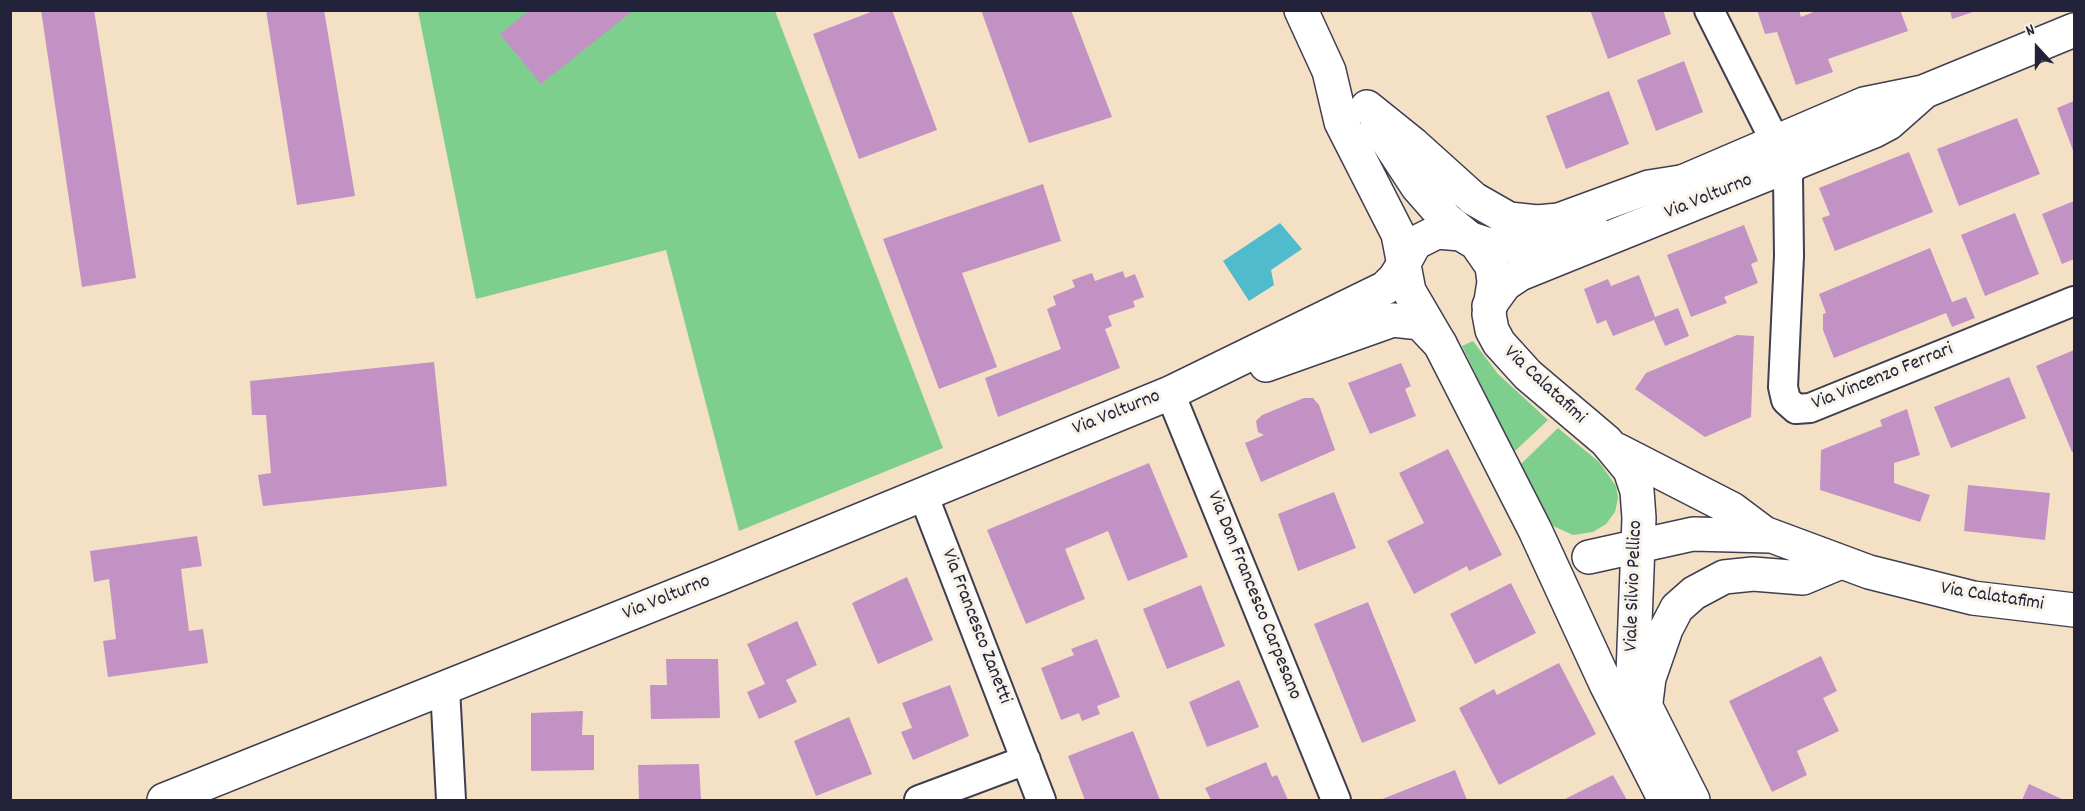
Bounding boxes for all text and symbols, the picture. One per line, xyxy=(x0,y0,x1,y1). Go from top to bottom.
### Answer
north arrow xyxy=(2007,18,2067,78)
text: N xyxy=(2023,19,2038,43)
street label: Via Volturno xyxy=(1662,170,1756,226)
street label: Via Vincenzo Ferrari xyxy=(1809,339,1957,417)
street label: Via Calatafimi xyxy=(1498,342,1590,430)
street label: Via Volturno xyxy=(1070,386,1164,442)
street label: Via Don Francesco Carpesano xyxy=(1200,488,1306,704)
street label: Viale Silvio Pellico xyxy=(1621,520,1649,652)
street label: Via Francesco Zanetti xyxy=(934,546,1016,708)
street label: Via Volturno xyxy=(620,571,714,627)
street label: Via Calatafimi xyxy=(1939,578,2045,618)

